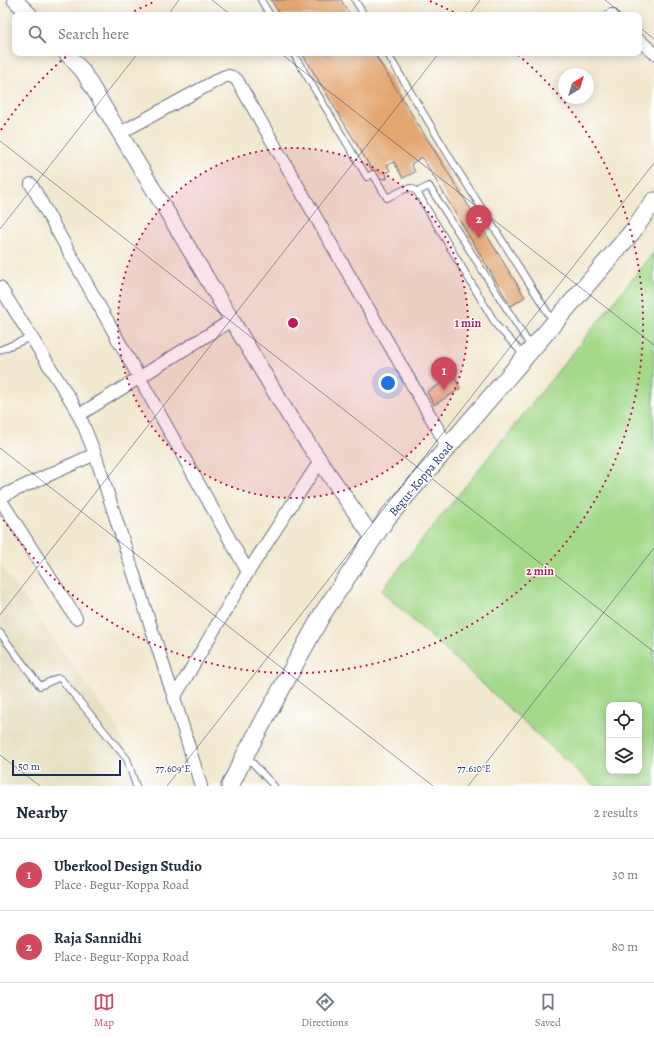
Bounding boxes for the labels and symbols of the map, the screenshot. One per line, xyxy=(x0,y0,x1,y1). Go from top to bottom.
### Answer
north arrow xyxy=(558,68,594,104)
pin: 2 xyxy=(466,205,492,238)
text: 1 min xyxy=(455,315,482,331)
centre of rings xyxy=(286,316,300,330)
pin: 1 xyxy=(431,357,457,390)
your location xyxy=(378,373,398,393)
street label: Begur-Koppa Road xyxy=(385,438,457,519)
text: 2 min xyxy=(526,563,554,579)
scale bar xyxy=(12,758,121,777)
text: 77.609°E xyxy=(156,762,191,775)
text: 77.610°E xyxy=(457,762,491,775)

